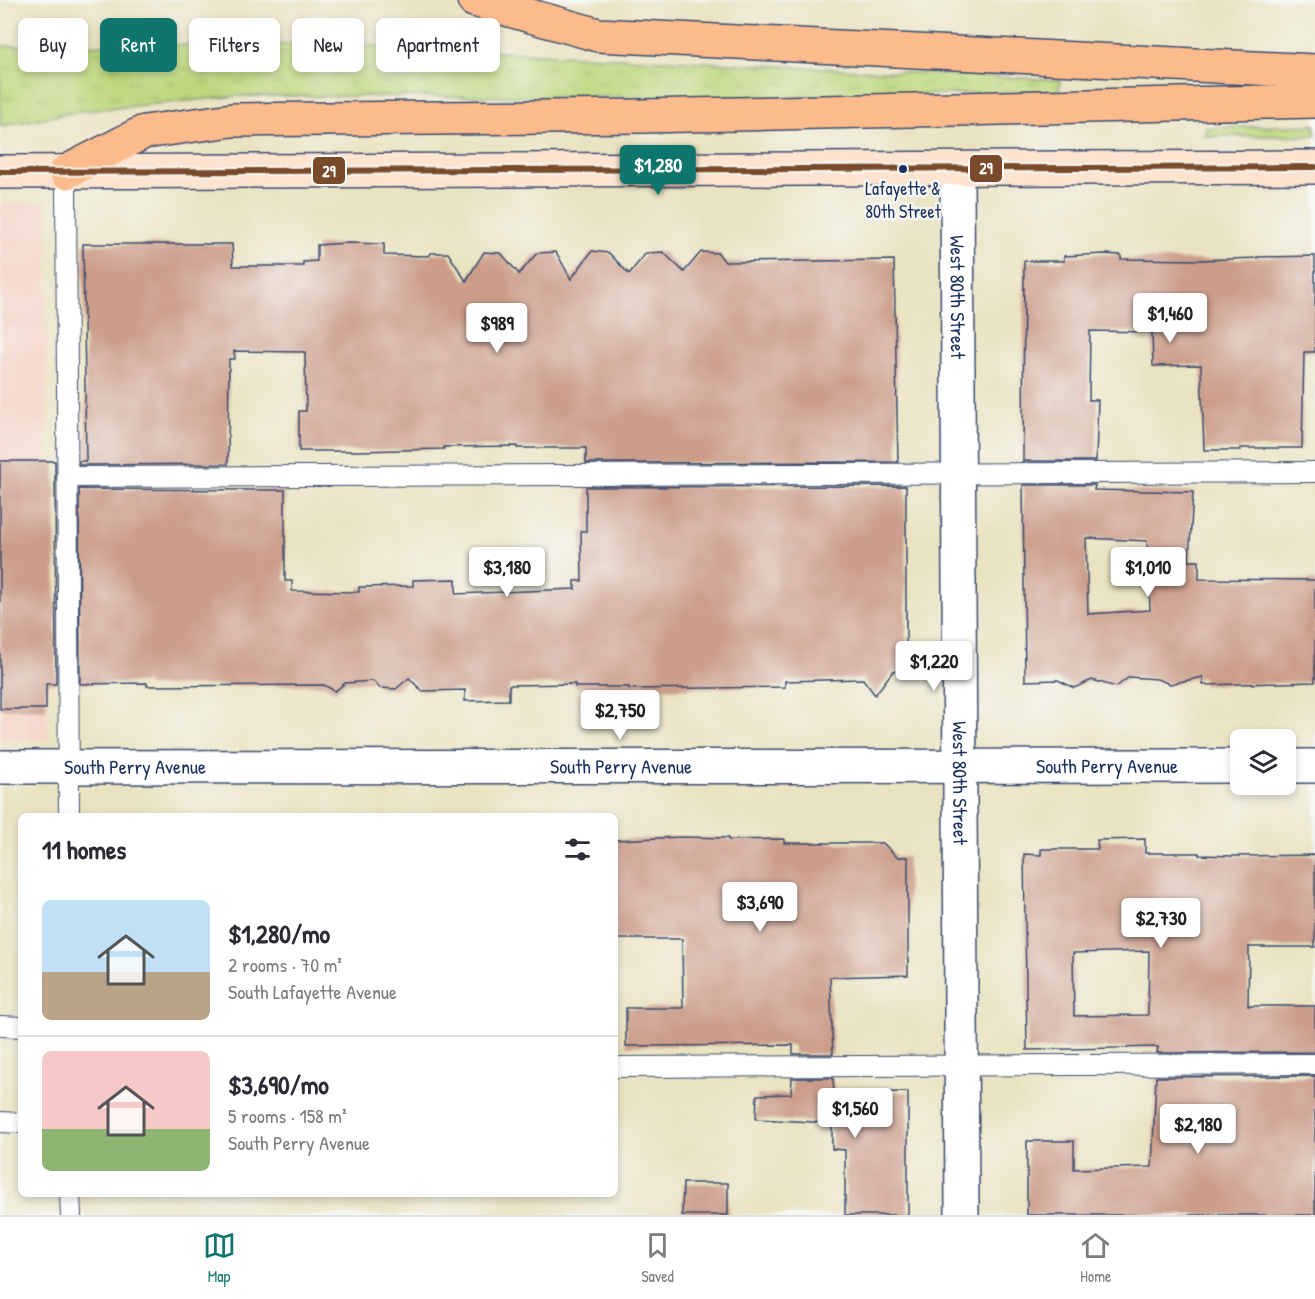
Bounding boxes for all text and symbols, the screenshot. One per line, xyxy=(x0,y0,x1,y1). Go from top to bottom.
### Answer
chip: Buy xyxy=(18,18,88,72)
chip: Rent xyxy=(100,18,177,72)
chip: Filters xyxy=(189,18,280,72)
chip: New xyxy=(292,18,364,72)
chip: Apartment xyxy=(376,18,500,72)
pin: $1,280 xyxy=(609,145,707,196)
text: $1,280 xyxy=(634,151,682,178)
line badge: 29 xyxy=(969,154,1003,183)
line badge: 29 xyxy=(312,156,346,185)
text: 29 xyxy=(979,157,993,179)
text: 29 xyxy=(322,160,336,182)
marker: Lafayette & 80th Street xyxy=(897,163,909,175)
place label: Lafayette & 80th Street xyxy=(865,176,942,224)
street label: West 80th Street xyxy=(944,235,972,360)
pin: $1,460 xyxy=(1121,293,1219,344)
text: $1,460 xyxy=(1147,299,1193,326)
pin: $989 xyxy=(461,303,533,354)
text: $989 xyxy=(480,309,514,336)
pin: $3,180 xyxy=(458,547,556,598)
pin: $1,010 xyxy=(1099,547,1197,598)
text: $3,180 xyxy=(483,553,531,580)
text: $1,010 xyxy=(1125,553,1171,580)
pin: $1,220 xyxy=(885,641,983,692)
text: $1,220 xyxy=(909,647,959,674)
pin: $2,750 xyxy=(571,690,669,741)
text: $2,750 xyxy=(595,696,645,723)
street label: West 80th Street xyxy=(947,721,974,846)
map controls xyxy=(1230,729,1296,795)
button: layers xyxy=(1230,729,1296,795)
street label: South Perry Avenue xyxy=(550,752,692,780)
street label: South Perry Avenue xyxy=(1036,752,1178,779)
street label: South Perry Avenue xyxy=(64,753,206,780)
text: 11 homes xyxy=(42,832,126,867)
icon: filters xyxy=(561,833,594,866)
pin: $3,690 xyxy=(711,882,809,933)
text: $3,690 xyxy=(736,888,784,915)
pin: $2,730 xyxy=(1112,898,1210,949)
text: $2,730 xyxy=(1135,904,1187,931)
text: $1,280/mo xyxy=(228,916,330,951)
icon: home xyxy=(90,924,162,996)
text: 2 rooms · 70 m² xyxy=(228,951,342,978)
text: South Lafayette Avenue xyxy=(228,978,397,1005)
text: $3,690/mo xyxy=(228,1067,329,1102)
icon: home xyxy=(90,1075,162,1147)
pin: $1,560 xyxy=(806,1088,904,1139)
text: $1,560 xyxy=(832,1094,878,1121)
text: 5 rooms · 158 m² xyxy=(228,1102,347,1129)
pin: $2,180 xyxy=(1149,1104,1247,1155)
text: $2,180 xyxy=(1174,1110,1222,1137)
text: South Perry Avenue xyxy=(228,1129,370,1156)
tab: Map xyxy=(203,1229,236,1287)
tab: Saved xyxy=(641,1229,674,1287)
tab: Home xyxy=(1079,1229,1112,1287)

